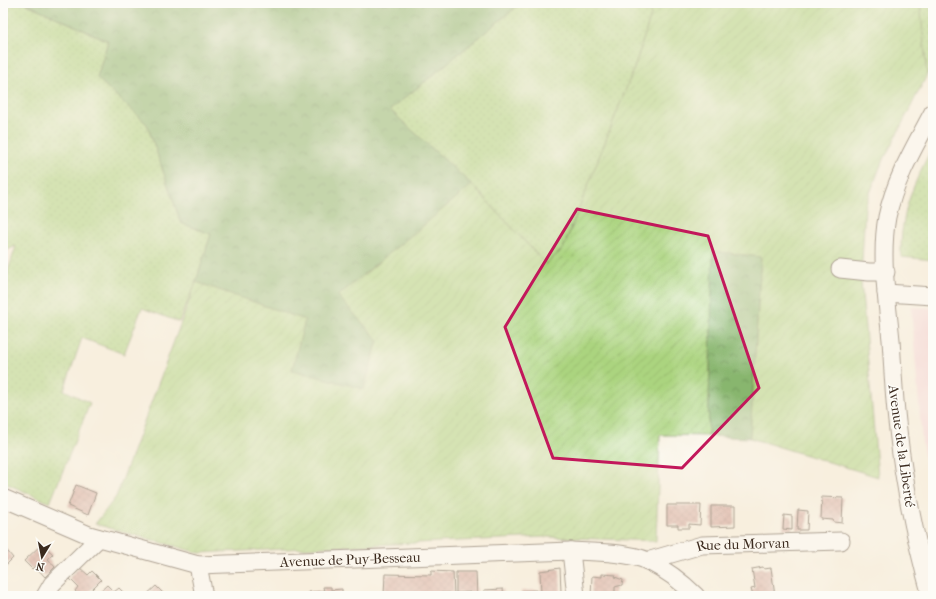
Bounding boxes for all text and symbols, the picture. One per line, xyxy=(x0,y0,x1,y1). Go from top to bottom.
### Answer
street label: Avenue de la Liberté xyxy=(884,383,919,509)
street label: Rue du Morvan xyxy=(694,534,790,555)
north arrow xyxy=(22,537,62,577)
street label: Avenue de Puy-Besseau xyxy=(279,549,421,571)
text: N xyxy=(34,559,46,573)

